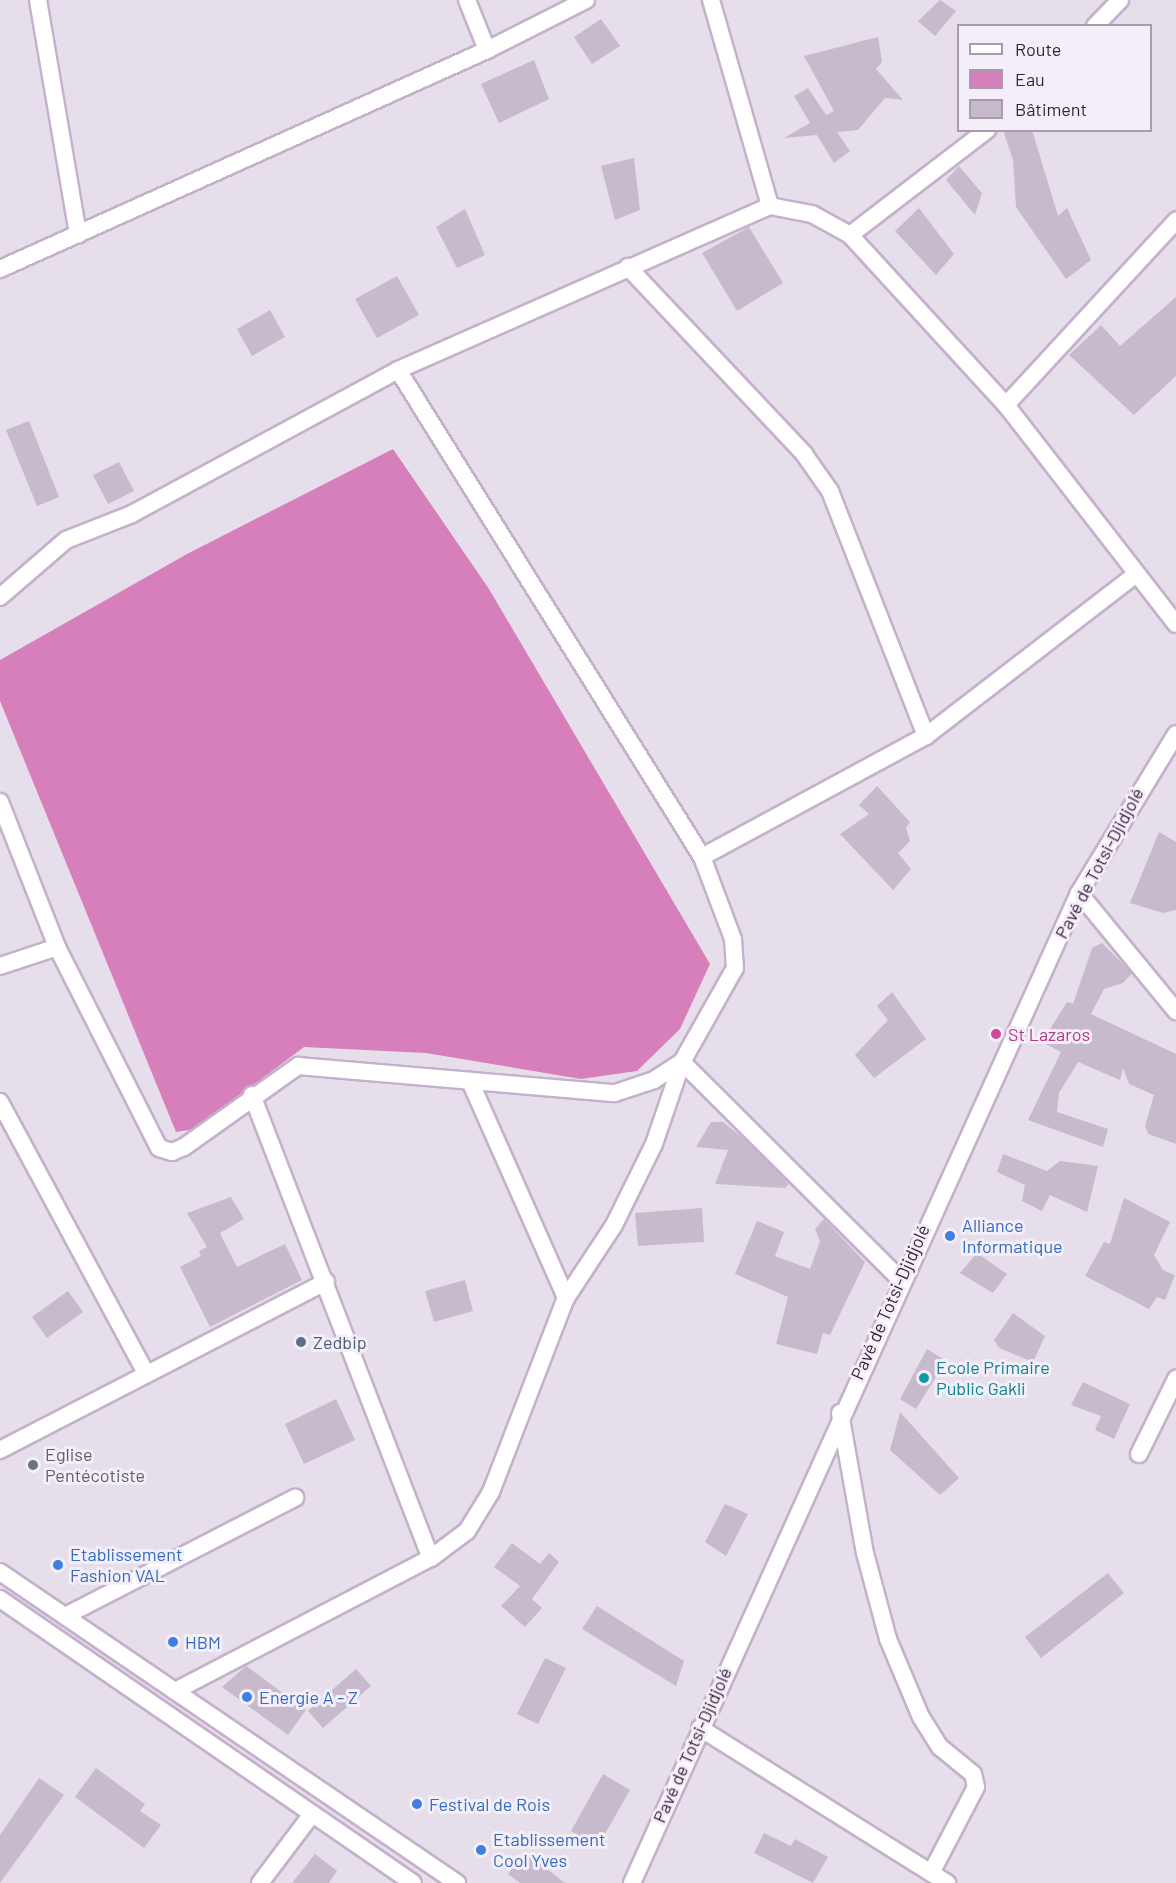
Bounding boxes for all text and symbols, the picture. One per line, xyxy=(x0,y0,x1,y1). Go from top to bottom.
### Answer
legend xyxy=(957,24,1152,132)
text: Route xyxy=(1015,38,1061,60)
text: Eau xyxy=(1015,68,1045,90)
text: Bâtiment xyxy=(1015,98,1087,120)
street label: Pavé de Totsi-Djidjolé xyxy=(1050,784,1148,942)
place label: St Lazaros xyxy=(1008,1023,1090,1045)
marker: St Lazaros xyxy=(989,1027,1003,1041)
place label: Alliance Informatique xyxy=(962,1215,1063,1258)
street label: Pavé de Totsi-Djidjolé xyxy=(846,1221,934,1383)
marker: Alliance Informatique xyxy=(943,1229,957,1243)
place label: Zedbip xyxy=(313,1331,367,1353)
marker: Zedbip xyxy=(294,1335,308,1349)
place label: Ecole Primaire Public Gakli xyxy=(936,1357,1050,1400)
marker: Ecole Primaire Public Gakli xyxy=(917,1371,931,1385)
place label: Eglise Pentécotiste xyxy=(45,1444,145,1486)
marker: Eglise Pentécotiste xyxy=(26,1458,40,1472)
place label: Etablissement Fashion VAL xyxy=(70,1544,182,1586)
marker: Etablissement Fashion VAL xyxy=(51,1558,65,1572)
place label: HBM xyxy=(185,1631,221,1653)
marker: HBM xyxy=(166,1635,180,1649)
street label: Pavé de Totsi-Djidjolé xyxy=(648,1664,736,1826)
place label: Energie A - Z xyxy=(259,1686,358,1708)
marker: Energie A - Z xyxy=(240,1690,254,1704)
place label: Festival de Rois xyxy=(429,1793,550,1815)
marker: Festival de Rois xyxy=(410,1797,424,1811)
place label: Etablissement Cool Yves xyxy=(493,1829,605,1872)
marker: Etablissement Cool Yves xyxy=(474,1843,488,1857)

